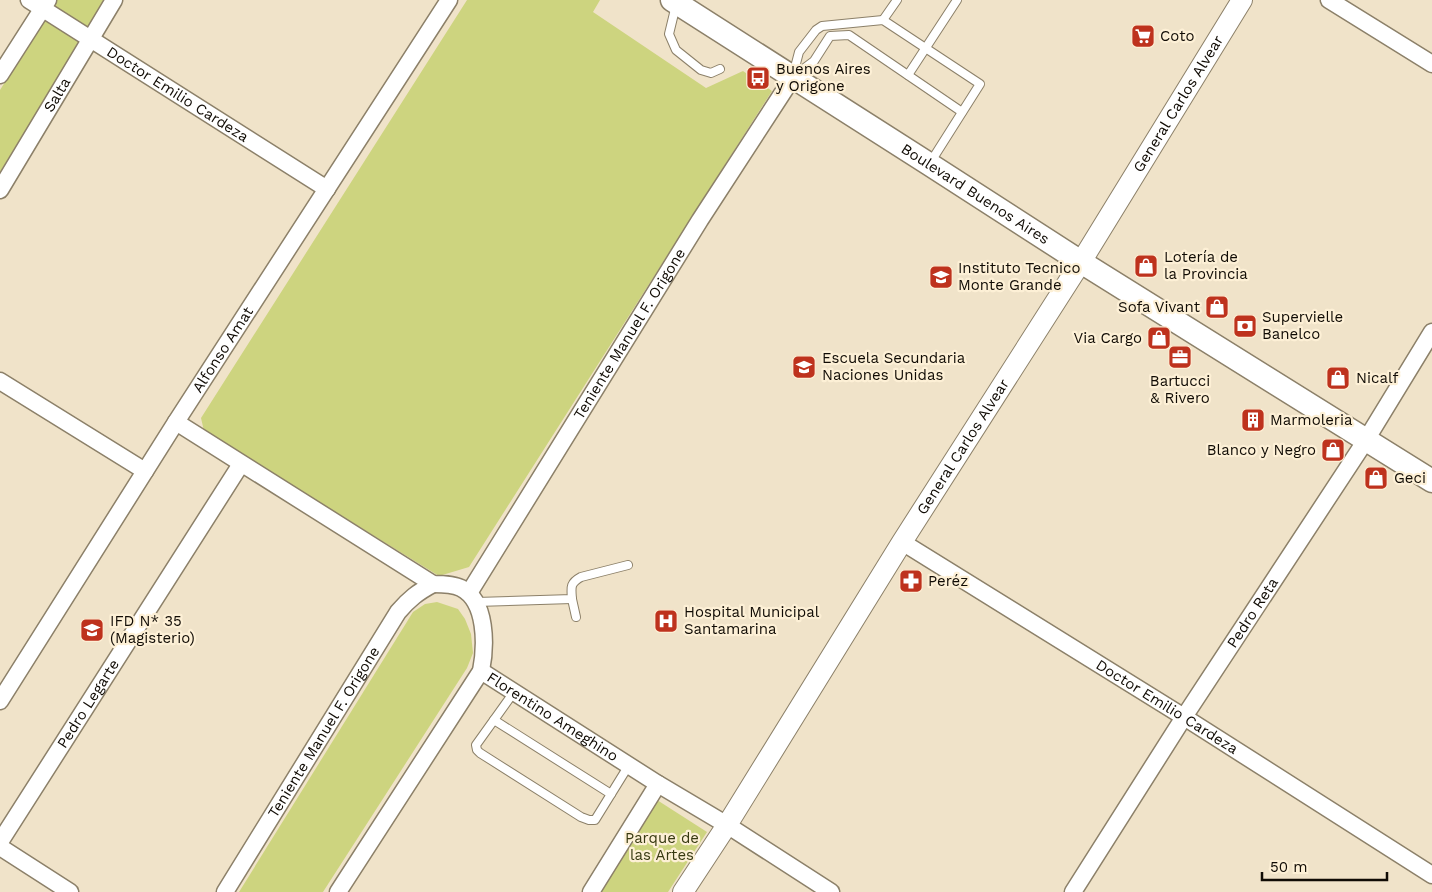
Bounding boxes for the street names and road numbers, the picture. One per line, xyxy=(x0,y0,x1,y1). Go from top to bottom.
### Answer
street label: General Carlos Alvear xyxy=(1129,32,1227,175)
street label: Doctor Emilio Cardeza xyxy=(103,43,252,146)
street label: Salta xyxy=(40,74,75,115)
street label: Boulevard Buenos Aires xyxy=(898,140,1053,248)
street label: Teniente Manuel F. Origone xyxy=(570,245,689,423)
street label: Alfonso Amat xyxy=(188,303,258,396)
street label: General Carlos Alvear xyxy=(913,376,1013,518)
street label: Pedro Reta xyxy=(1223,574,1282,651)
street label: Teniente Manuel F. Origone xyxy=(264,643,383,821)
street label: Pedro Legarte xyxy=(53,656,123,751)
street label: Doctor Emilio Cardeza xyxy=(1093,656,1242,758)
street label: Florentino Ameghino xyxy=(484,668,622,765)

